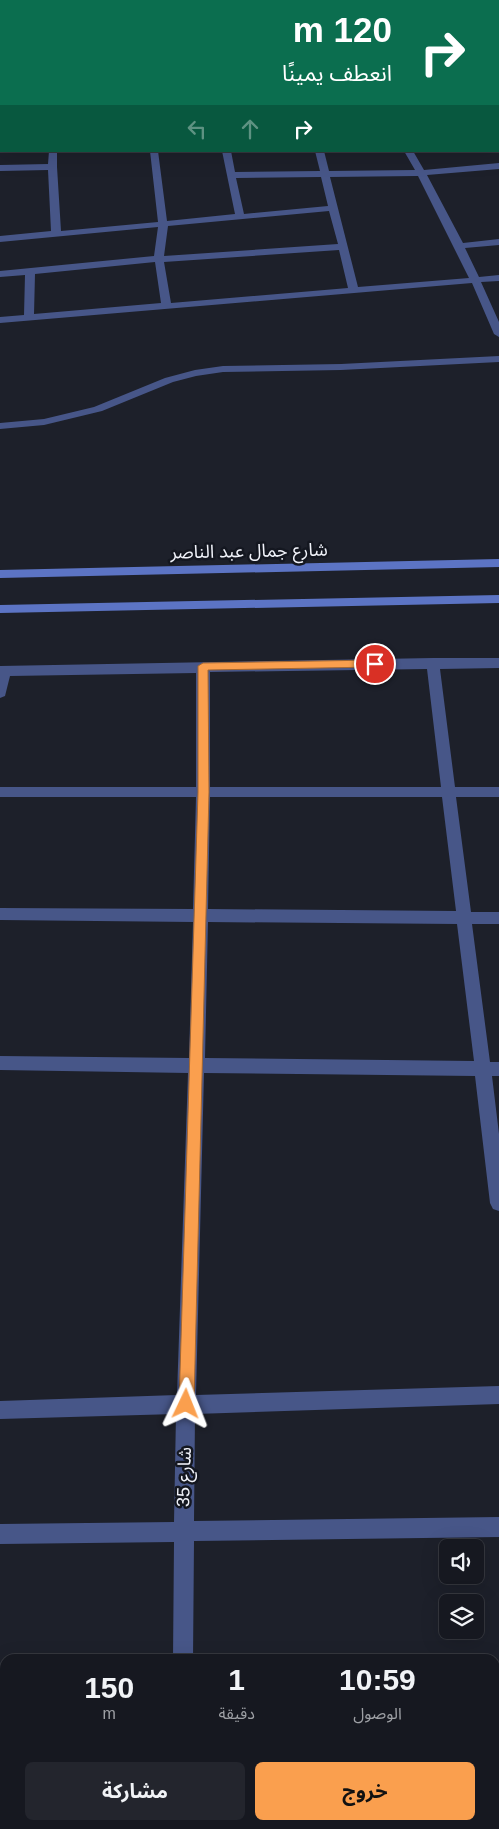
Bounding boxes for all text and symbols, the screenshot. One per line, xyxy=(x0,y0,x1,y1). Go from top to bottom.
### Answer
text: 120 m xyxy=(293,10,392,49)
icon: right xyxy=(410,20,475,85)
text: انعطف يمينًا xyxy=(282,61,392,86)
icon: left xyxy=(183,115,211,143)
icon: ahead xyxy=(236,115,264,143)
icon: right xyxy=(289,115,317,143)
street label: شارع جمال عبد الناصر xyxy=(169,540,328,566)
pin xyxy=(354,643,396,685)
icon: arrive xyxy=(361,650,389,678)
position arrow xyxy=(159,1377,211,1429)
street label: شارع 35 xyxy=(173,1447,199,1508)
map controls xyxy=(439,1539,484,1639)
button: sound xyxy=(439,1539,484,1584)
button: layers xyxy=(439,1594,484,1639)
text: 1 xyxy=(228,1663,245,1696)
text: 10:59 xyxy=(339,1663,416,1696)
text: 150 xyxy=(84,1671,134,1704)
text: m xyxy=(103,1705,116,1722)
text: دقيقة xyxy=(218,1705,255,1722)
text: الوصول xyxy=(353,1705,402,1722)
button: مشاركة xyxy=(25,1762,245,1820)
button: خروج xyxy=(255,1762,475,1820)

